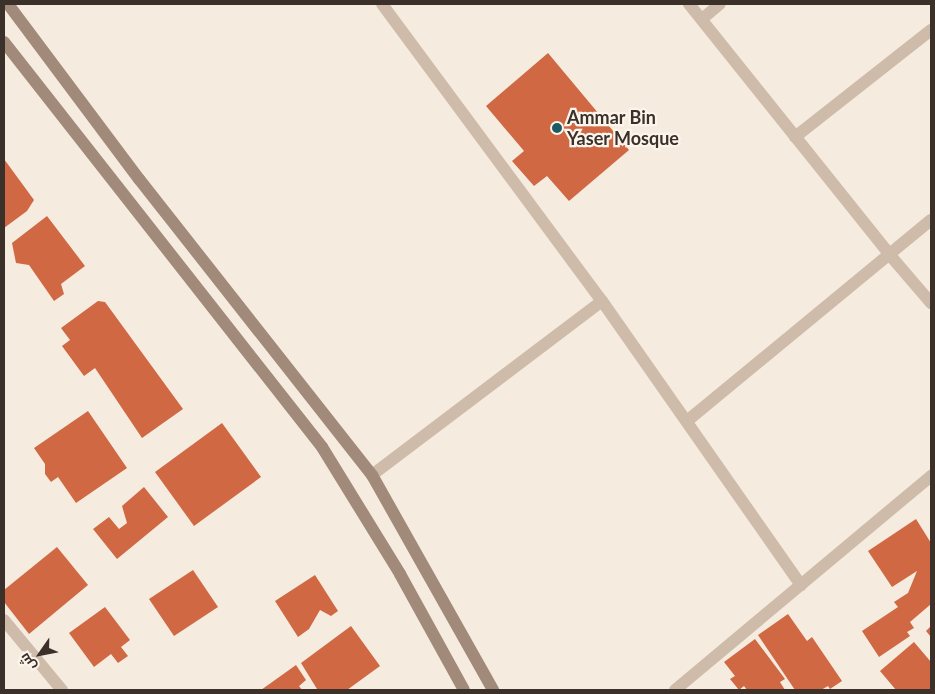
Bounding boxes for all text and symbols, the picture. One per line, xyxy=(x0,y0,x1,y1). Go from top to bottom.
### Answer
place label: Ammar Bin Yaser Mosque xyxy=(567,107,679,150)
marker: Ammar Bin Yaser Mosque xyxy=(551,122,563,134)
north arrow xyxy=(15,629,65,679)
text: ش xyxy=(15,650,39,675)

